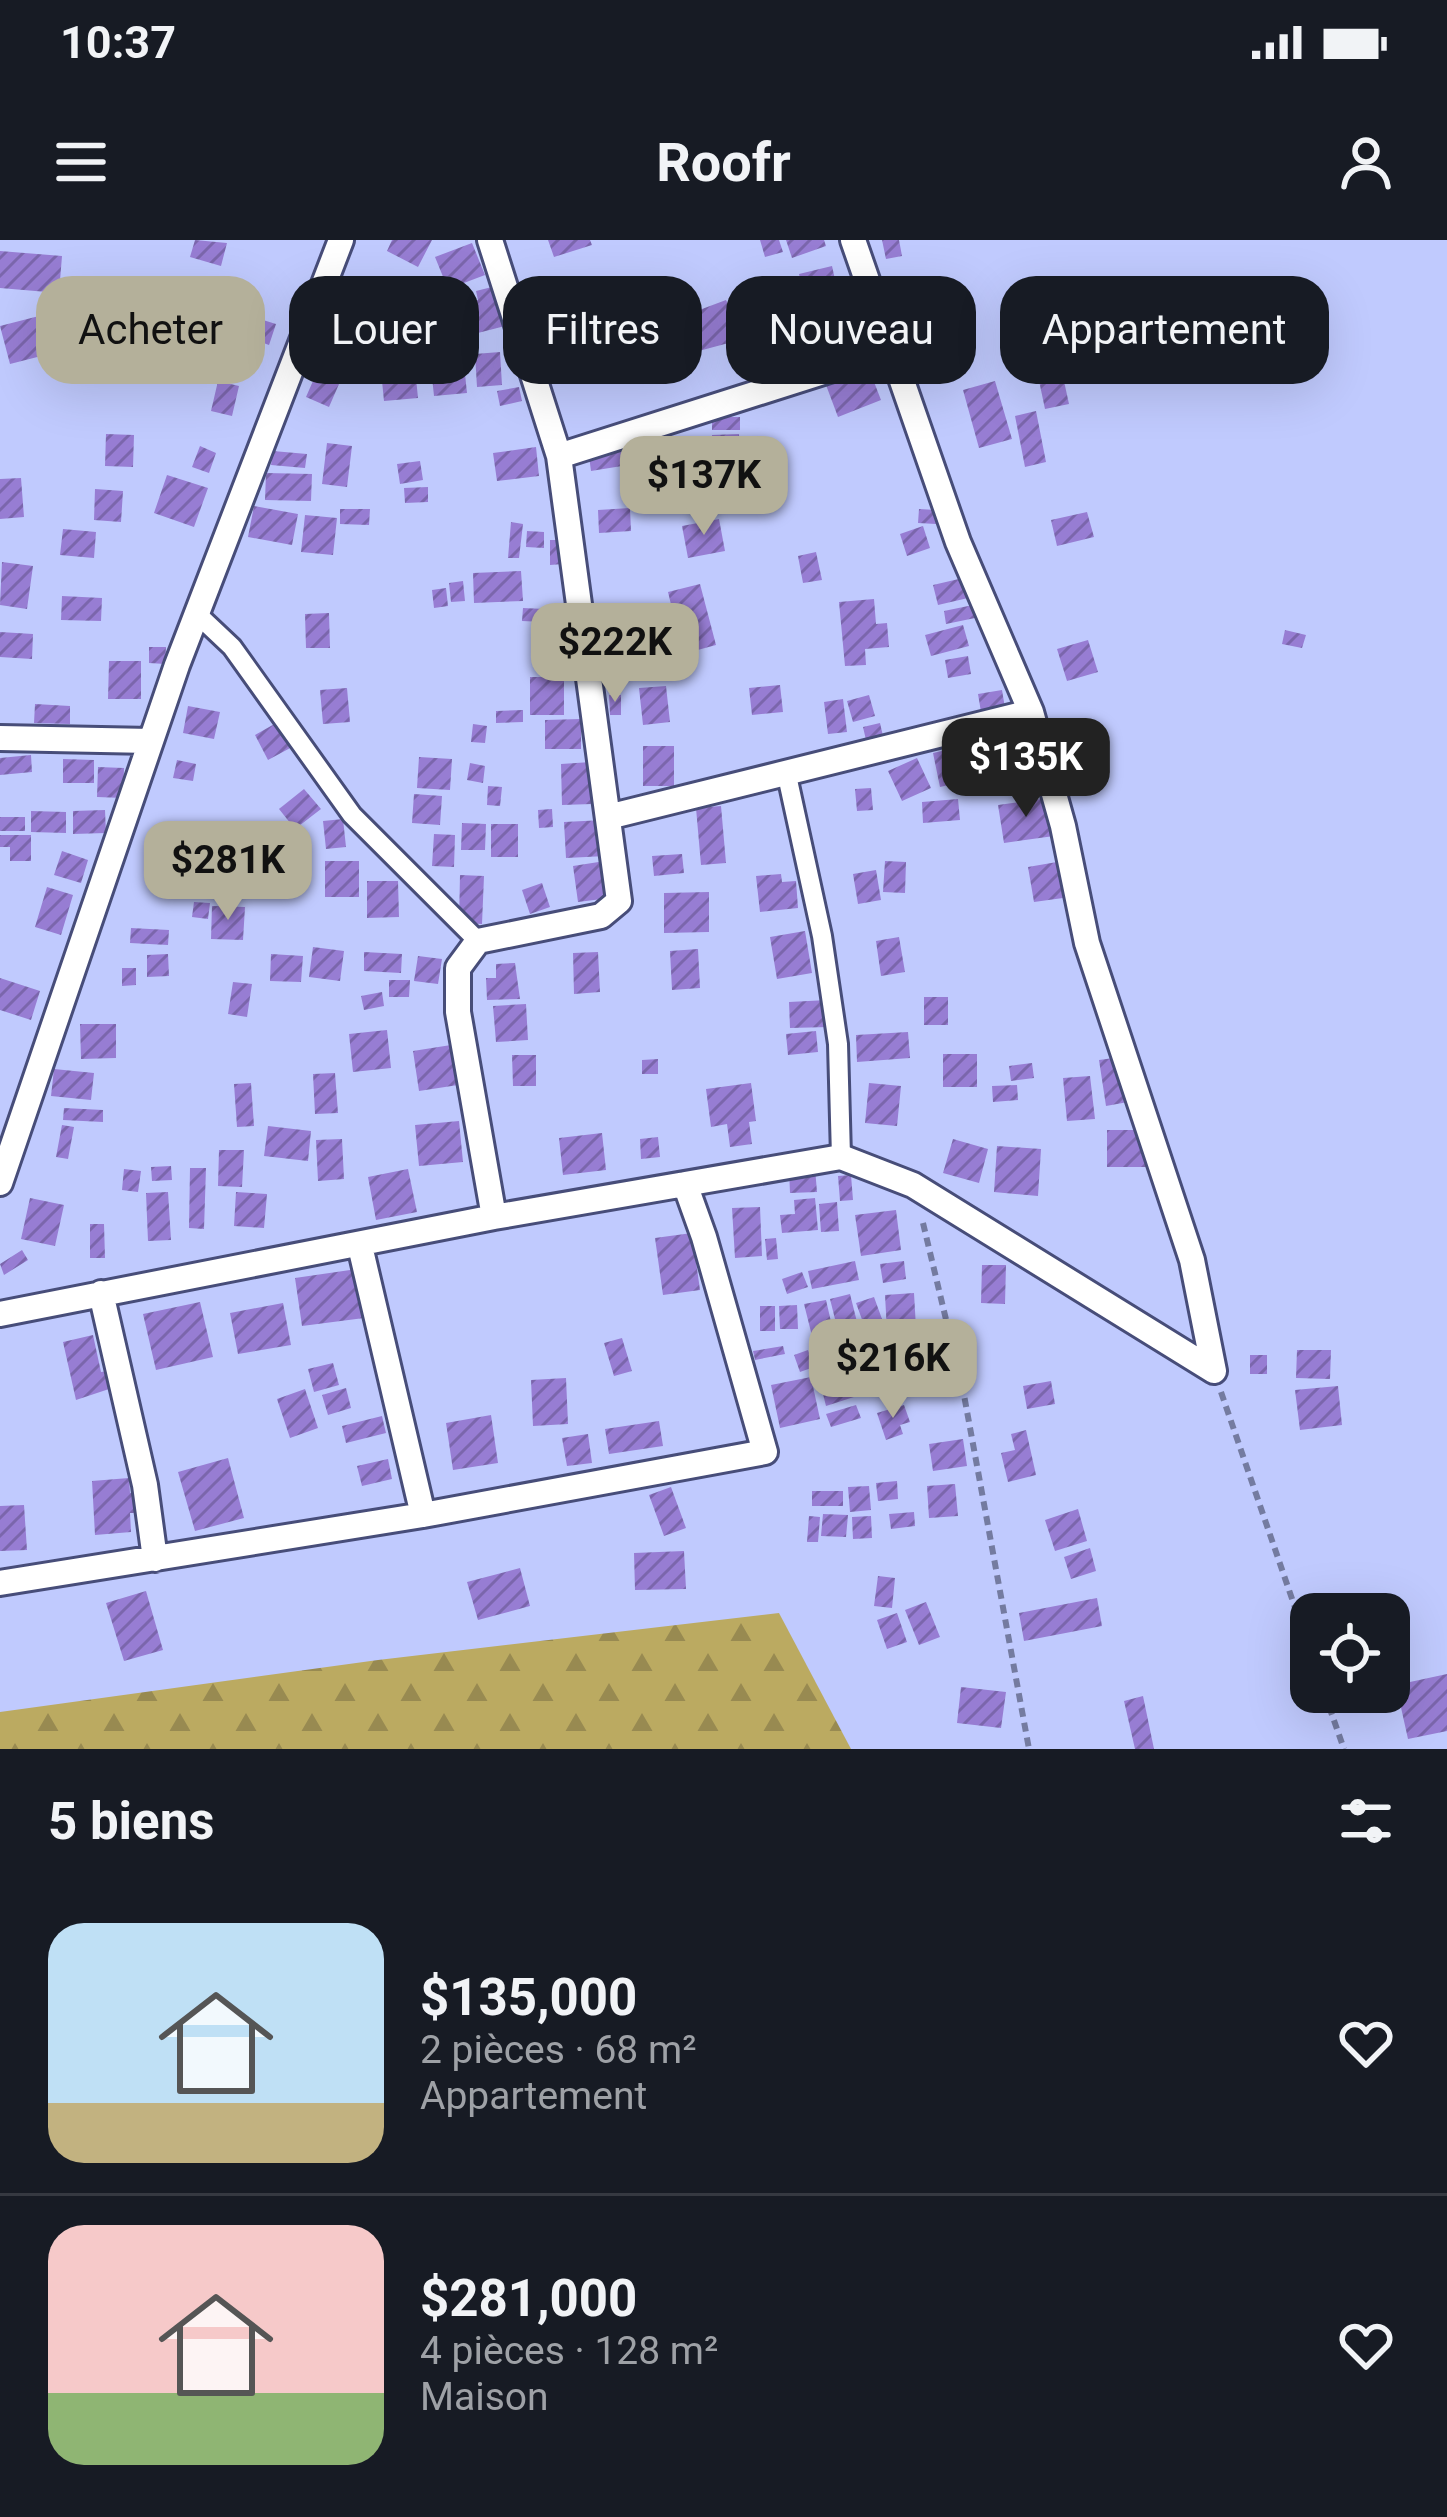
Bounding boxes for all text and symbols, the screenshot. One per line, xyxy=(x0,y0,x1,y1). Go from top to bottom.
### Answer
text: 10:37 xyxy=(60,16,176,69)
icon: menu xyxy=(48,129,114,195)
icon: person xyxy=(1333,129,1399,195)
text: Roofr xyxy=(656,131,791,194)
chip: Acheter xyxy=(36,276,265,384)
chip: Louer xyxy=(289,276,479,384)
chip: Filtres xyxy=(503,276,702,384)
chip: Nouveau xyxy=(726,276,976,384)
chip: Appartement xyxy=(1000,276,1329,384)
pin: $137K xyxy=(620,436,788,538)
text: $137K xyxy=(647,452,761,498)
pin: $222K xyxy=(531,603,699,705)
text: $222K xyxy=(558,619,672,665)
pin: $135K xyxy=(942,718,1110,820)
text: $135K xyxy=(969,734,1083,780)
pin: $281K xyxy=(144,821,312,923)
text: $281K xyxy=(171,837,285,883)
pin: $216K xyxy=(809,1319,977,1421)
text: $216K xyxy=(836,1335,950,1381)
map controls xyxy=(1290,1593,1410,1713)
button: locate xyxy=(1290,1593,1410,1713)
icon: filters xyxy=(1333,1788,1399,1854)
text: 5 biens xyxy=(48,1792,214,1851)
text: $135,000 xyxy=(420,1968,637,2027)
icon: home xyxy=(144,1971,288,2115)
icon: heart xyxy=(1333,2010,1399,2076)
text: 2 pièces · 68 m² xyxy=(420,2027,696,2073)
text: Appartement xyxy=(420,2073,647,2119)
text: $281,000 xyxy=(420,2269,637,2328)
icon: home xyxy=(144,2273,288,2417)
icon: heart xyxy=(1333,2312,1399,2378)
text: 4 pièces · 128 m² xyxy=(420,2328,718,2374)
text: Maison xyxy=(420,2374,549,2420)

